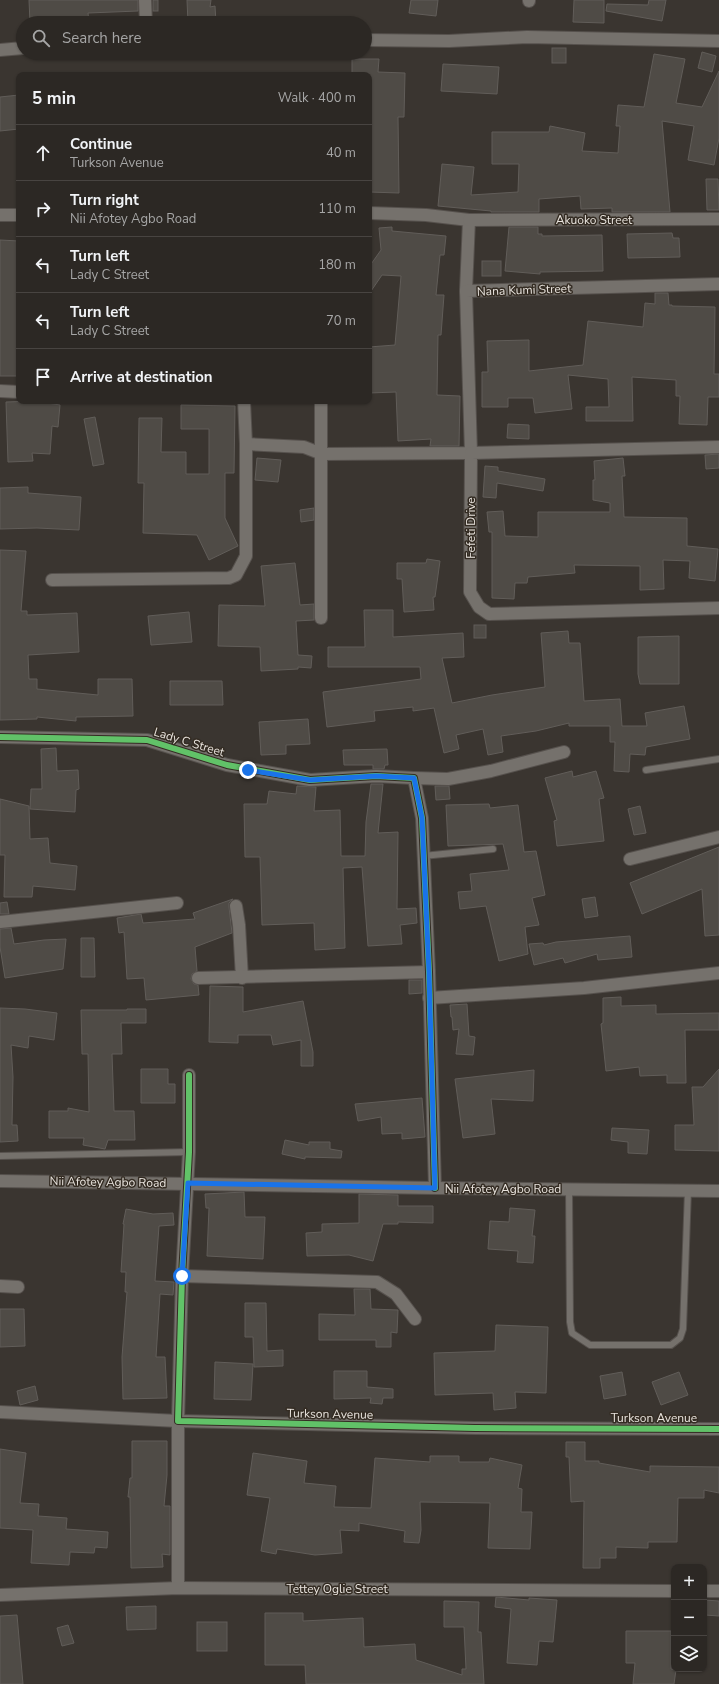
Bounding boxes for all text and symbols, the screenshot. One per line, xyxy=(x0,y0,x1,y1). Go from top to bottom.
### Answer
search box xyxy=(16,16,372,60)
icon: search xyxy=(30,27,52,49)
text: Search here xyxy=(62,28,142,48)
text: 5 min xyxy=(32,87,76,110)
text: Walk · 400 m xyxy=(278,89,356,107)
text: Continue xyxy=(70,134,132,154)
icon: ahead xyxy=(32,142,54,164)
text: 40 m xyxy=(326,144,356,162)
text: Turkson Avenue xyxy=(70,154,164,172)
text: Turn right xyxy=(70,190,139,210)
icon: right xyxy=(32,198,54,220)
text: 110 m xyxy=(318,200,356,218)
text: Nii Afotey Agbo Road xyxy=(70,210,196,228)
street label: Akuoko Street xyxy=(556,212,633,228)
text: Turn left xyxy=(70,246,129,266)
icon: left xyxy=(32,254,54,276)
text: 180 m xyxy=(318,256,356,274)
text: Lady C Street xyxy=(70,266,149,284)
street label: Nana Kumi Street xyxy=(476,280,572,300)
text: Turn left xyxy=(70,302,129,322)
icon: left xyxy=(32,310,54,332)
text: 70 m xyxy=(326,312,356,330)
text: Lady C Street xyxy=(70,322,149,340)
icon: arrive xyxy=(32,366,54,388)
text: Arrive at destination xyxy=(70,367,213,387)
street label: Fefeti Drive xyxy=(463,497,479,559)
street label: Lady C Street xyxy=(152,724,227,761)
route end xyxy=(239,761,257,779)
street label: Nii Afotey Agbo Road xyxy=(50,1173,166,1191)
street label: Nii Afotey Agbo Road xyxy=(445,1181,561,1197)
route start xyxy=(173,1267,191,1285)
street label: Turkson Avenue xyxy=(287,1405,373,1423)
street label: Turkson Avenue xyxy=(611,1410,697,1426)
map controls xyxy=(671,1564,707,1672)
button: + xyxy=(671,1564,707,1600)
street label: Tettey Oglie Street xyxy=(286,1581,388,1597)
button: − xyxy=(671,1600,707,1636)
button: layers xyxy=(671,1636,707,1672)

